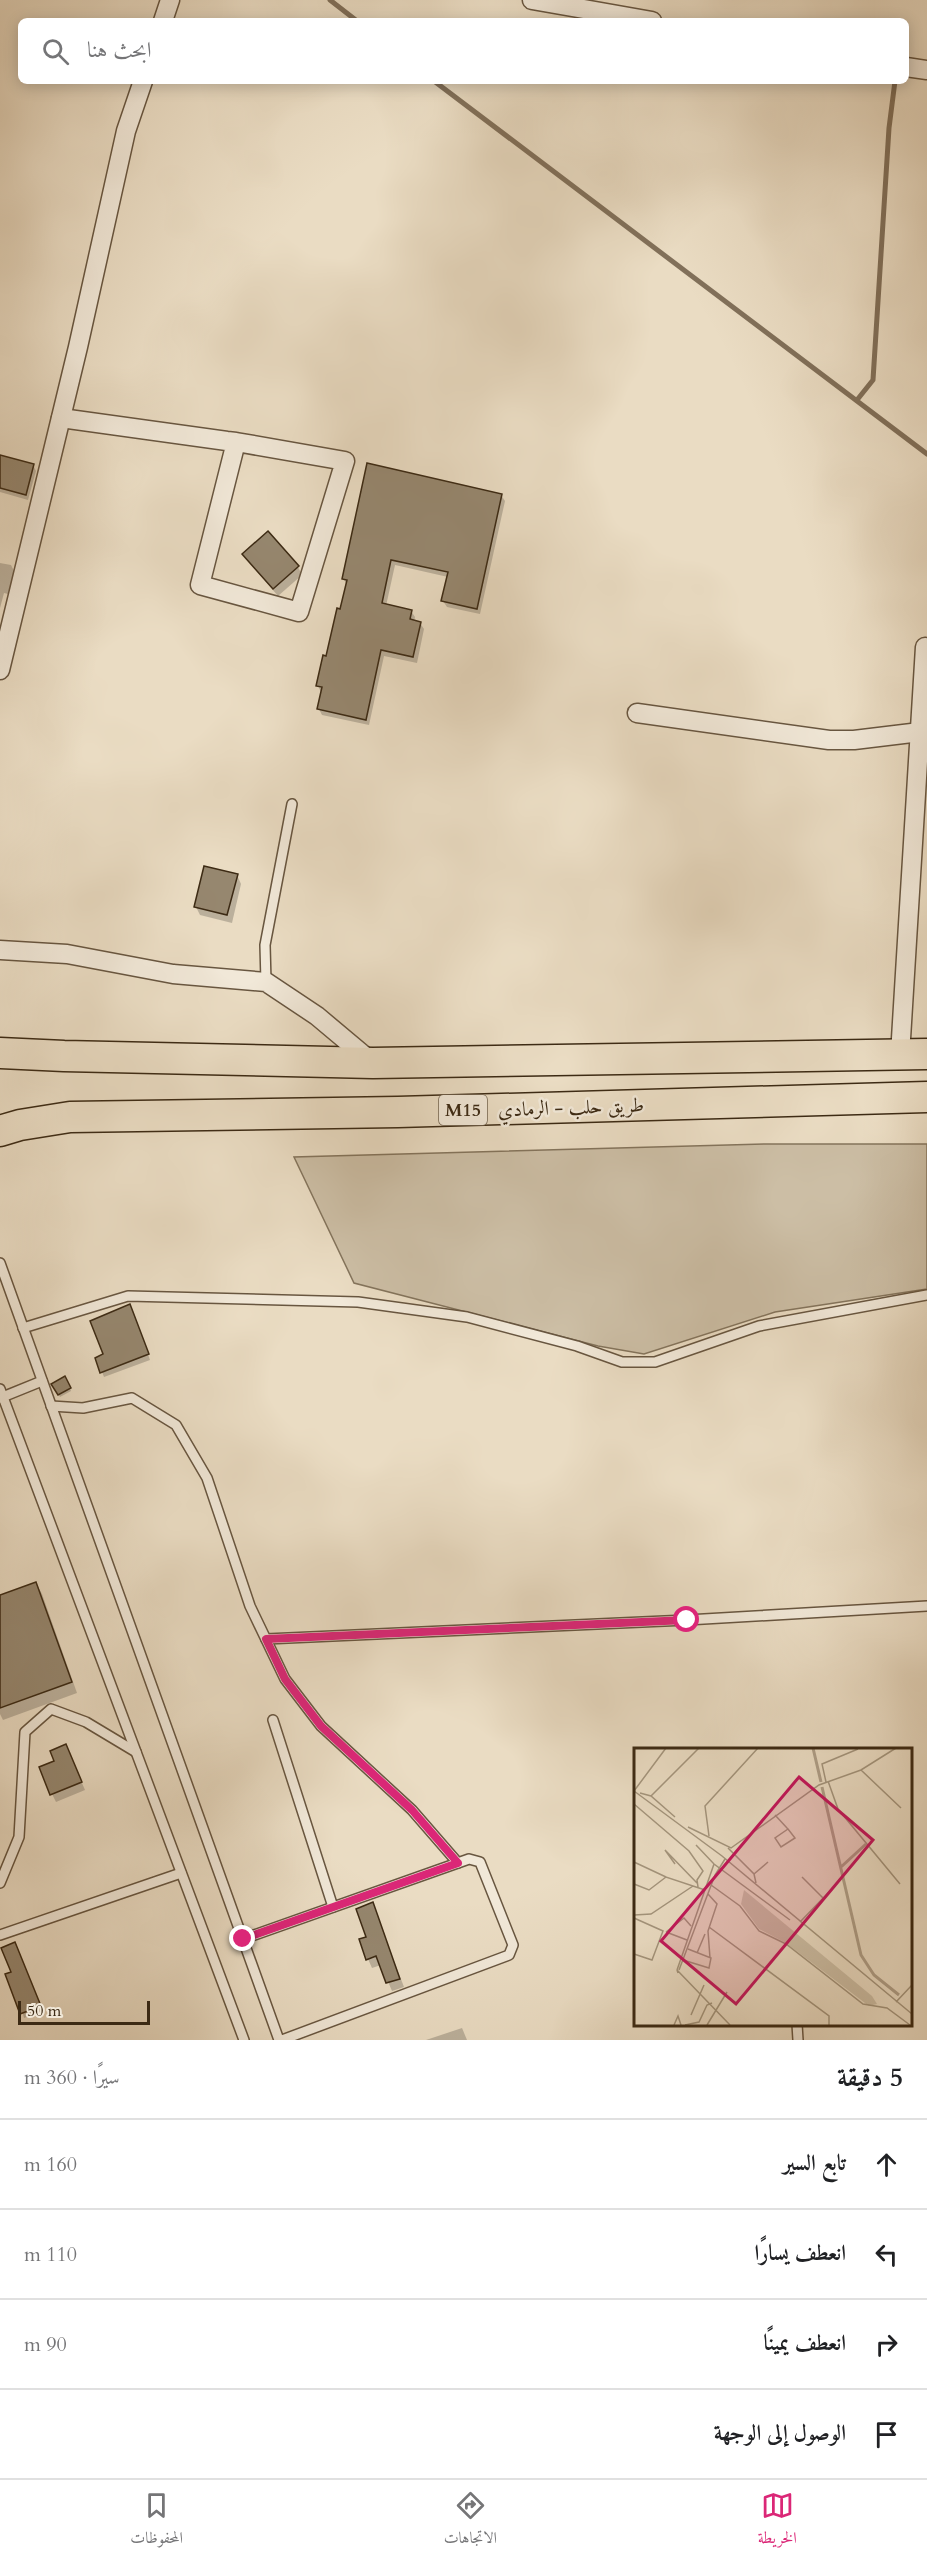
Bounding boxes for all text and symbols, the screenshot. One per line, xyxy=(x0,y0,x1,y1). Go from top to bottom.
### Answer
search box xyxy=(18,18,909,84)
icon: search xyxy=(39,35,72,68)
text: ابحث هنا xyxy=(87,35,152,65)
street label: طريق حلب - الرمادي xyxy=(497,1091,645,1126)
road number: M15 xyxy=(439,1095,487,1125)
route start xyxy=(673,1606,699,1632)
inset map xyxy=(634,1748,912,2025)
route end xyxy=(229,1925,255,1951)
scale bar xyxy=(18,1998,150,2026)
text: 50 m xyxy=(27,2000,61,2022)
text: 5 دقيقة xyxy=(837,2060,903,2095)
text: سيرًا · 360 m xyxy=(24,2064,120,2091)
text: تابع السير xyxy=(783,2148,846,2178)
icon: ahead xyxy=(870,2148,903,2181)
text: 160 m xyxy=(24,2151,77,2178)
text: انعطف يسارًا xyxy=(755,2238,846,2268)
icon: left xyxy=(870,2238,903,2271)
text: 110 m xyxy=(24,2241,77,2268)
text: انعطف يمينًا xyxy=(763,2328,846,2358)
icon: right xyxy=(870,2328,903,2361)
text: 90 m xyxy=(24,2331,67,2358)
text: الوصول إلى الوجهة xyxy=(714,2418,846,2448)
icon: arrive xyxy=(870,2418,903,2451)
tab: المحفوظات xyxy=(130,2489,183,2553)
tab: الاتجاهات xyxy=(444,2489,497,2553)
tab: الخريطة xyxy=(758,2489,797,2553)

